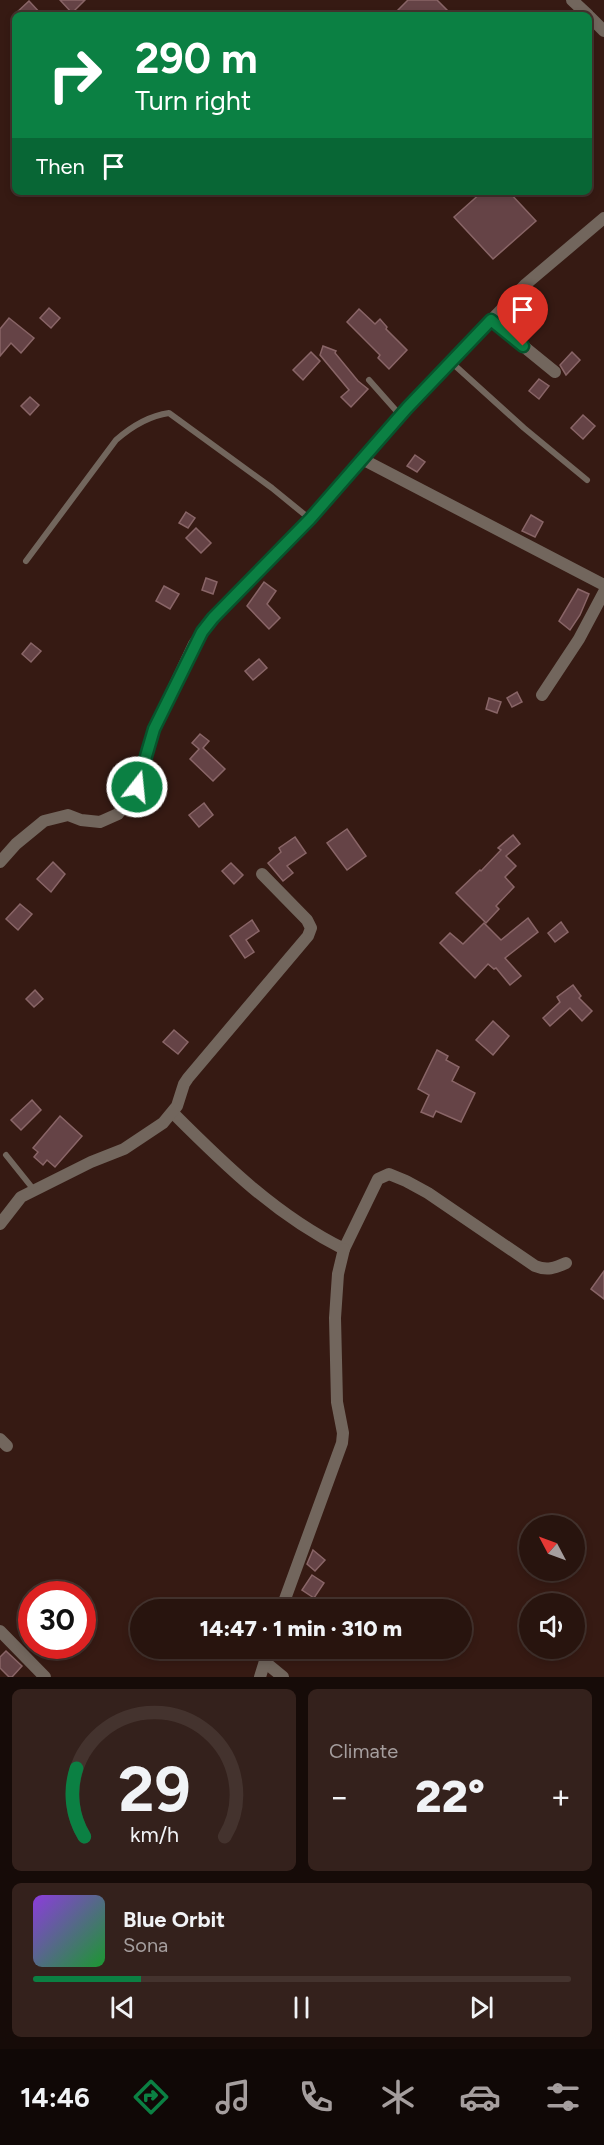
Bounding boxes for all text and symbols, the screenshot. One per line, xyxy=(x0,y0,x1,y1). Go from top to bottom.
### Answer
text: 290 m xyxy=(135,33,258,84)
icon: right xyxy=(36,36,114,114)
text: Turn right xyxy=(135,84,251,117)
icon: arrive xyxy=(97,150,130,183)
text: Then xyxy=(36,153,85,180)
pin xyxy=(497,284,548,346)
icon: arrive xyxy=(506,293,539,326)
position arrow xyxy=(105,755,169,819)
north arrow xyxy=(519,1515,585,1581)
map controls xyxy=(519,1515,585,1659)
speed limit sign: 30 xyxy=(18,1581,96,1659)
button: sound xyxy=(519,1593,585,1659)
text: 14:47 · 1 min · 310 m xyxy=(200,1615,402,1642)
text: Climate xyxy=(329,1739,398,1763)
text: 29 xyxy=(118,1752,190,1827)
text: 22° xyxy=(415,1769,485,1823)
text: − xyxy=(329,1777,350,1816)
text: + xyxy=(550,1777,571,1816)
text: km/h xyxy=(130,1822,178,1847)
text: Blue Orbit xyxy=(123,1906,225,1933)
text: Sona xyxy=(123,1933,168,1957)
icon: previous xyxy=(106,1991,139,2024)
icon: pause xyxy=(285,1991,318,2024)
icon: next xyxy=(465,1991,498,2024)
icon: directions xyxy=(130,2076,172,2118)
icon: music xyxy=(212,2076,254,2118)
icon: phone xyxy=(295,2076,337,2118)
icon: climate xyxy=(377,2076,419,2118)
icon: car xyxy=(459,2076,501,2118)
icon: filters xyxy=(542,2076,584,2118)
text: 14:46 xyxy=(20,2081,90,2114)

